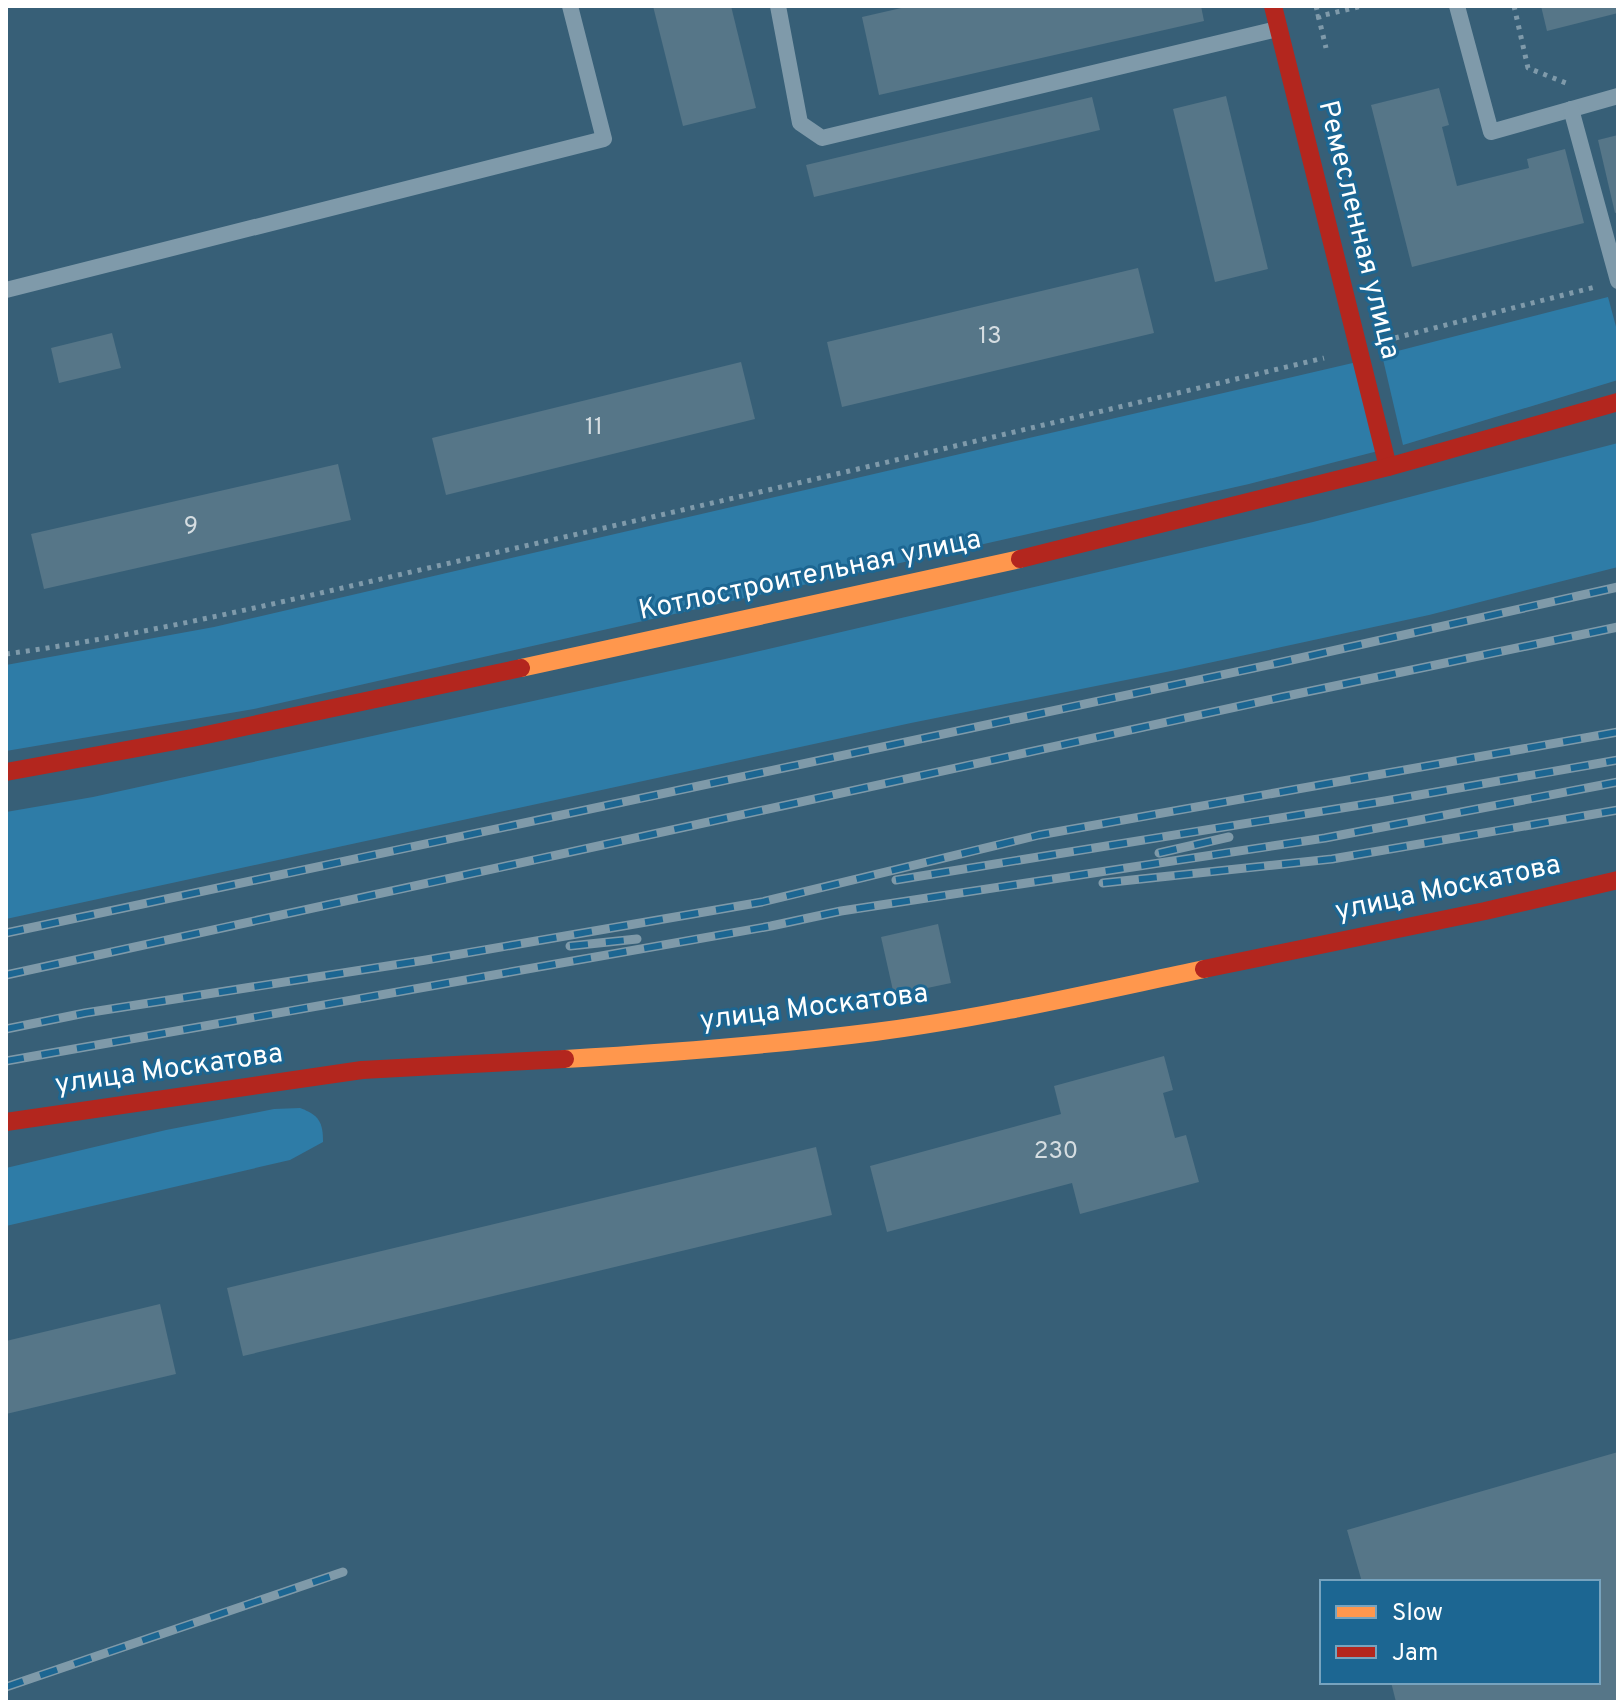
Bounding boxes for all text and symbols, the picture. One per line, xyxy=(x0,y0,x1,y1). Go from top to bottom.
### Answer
street label: Ремесленная улица xyxy=(1308,97,1408,363)
house number: 13 xyxy=(978,322,1002,352)
house number: 11 xyxy=(585,413,603,443)
house number: 9 xyxy=(184,512,198,542)
street label: Котлостроительная улица xyxy=(636,522,984,630)
street label: улица Москатова xyxy=(1332,848,1564,930)
street label: улица Москатова xyxy=(698,976,930,1040)
street label: улица Москатова xyxy=(53,1036,285,1104)
house number: 230 xyxy=(1034,1137,1078,1167)
legend xyxy=(1320,1580,1600,1684)
text: Slow xyxy=(1392,1599,1443,1629)
text: Jam xyxy=(1392,1639,1438,1669)

